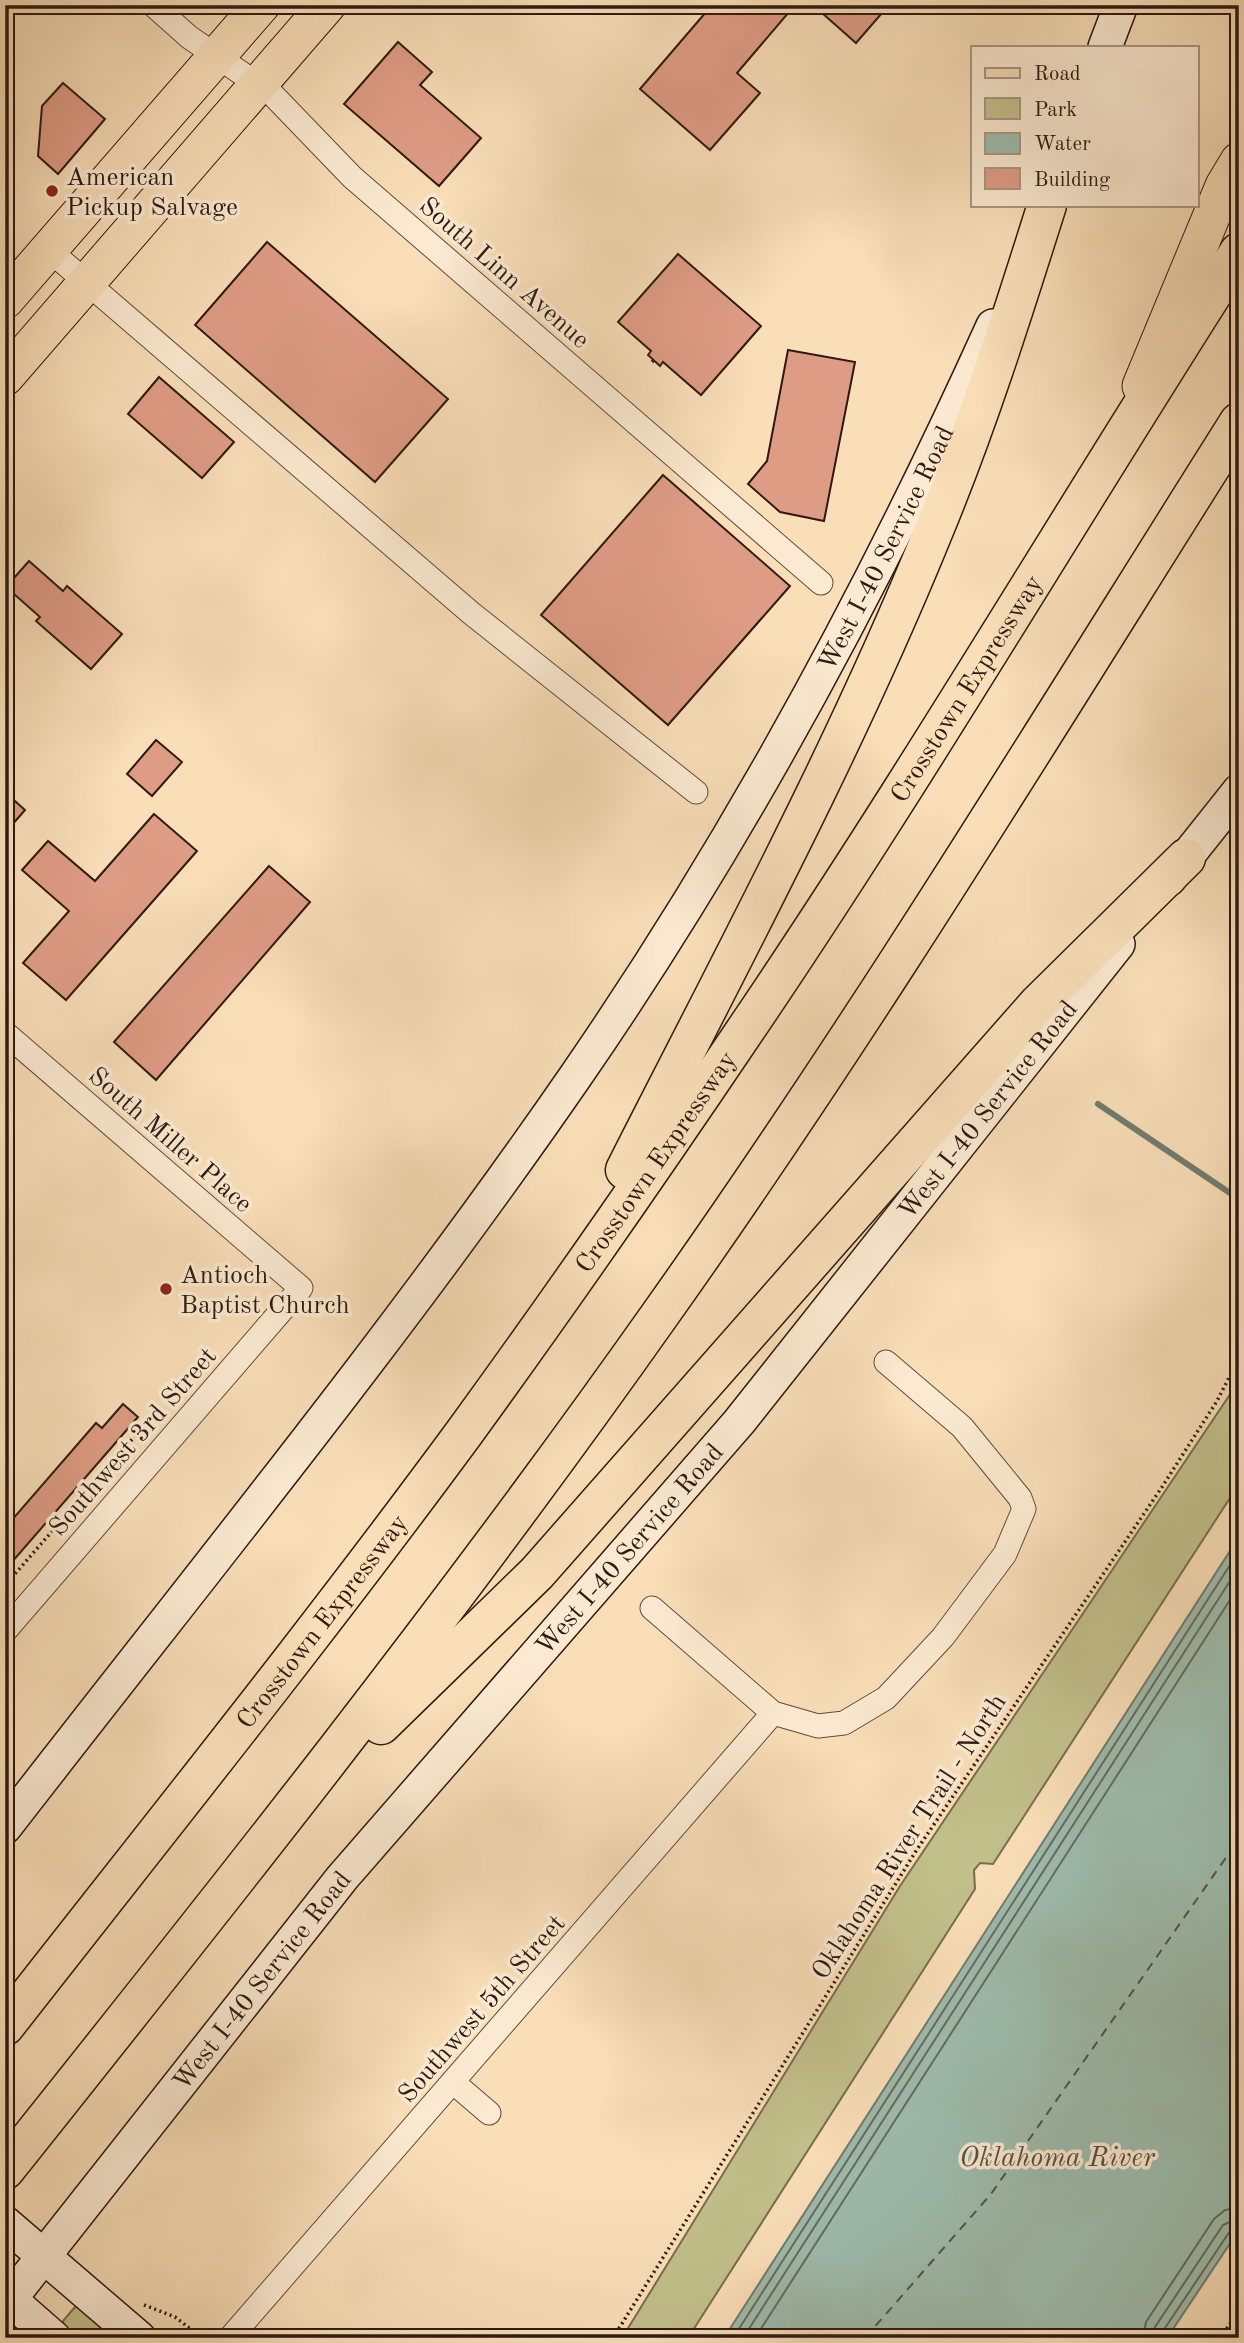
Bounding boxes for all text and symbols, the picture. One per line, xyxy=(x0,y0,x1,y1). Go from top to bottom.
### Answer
legend xyxy=(971,46,1198,206)
text: Road xyxy=(1034,64,1081,85)
text: Park xyxy=(1034,100,1077,121)
text: Water xyxy=(1034,134,1091,155)
place label: American Pickup Salvage xyxy=(66,165,238,221)
text: Building xyxy=(1034,170,1111,191)
marker: American Pickup Salvage xyxy=(44,183,60,199)
street label: South Linn Avenue xyxy=(414,193,594,354)
street label: West I-40 Service Road xyxy=(814,423,960,676)
street label: Crosstown Expressway xyxy=(887,571,1048,808)
street label: West I-40 Service Road xyxy=(894,996,1083,1224)
street label: Crosstown Expressway xyxy=(572,1047,742,1278)
street label: South Miller Place xyxy=(83,1063,256,1218)
place label: Antioch Baptist Church xyxy=(180,1263,350,1319)
marker: Antioch Baptist Church xyxy=(158,1281,174,1297)
street label: Southwest 3rd Street xyxy=(45,1343,222,1541)
street label: West I-40 Service Road xyxy=(532,1439,729,1660)
street label: Crosstown Expressway xyxy=(233,1510,414,1734)
street label: Oklahoma River Trail - North xyxy=(808,1690,1012,1984)
street label: West I-40 Service Road xyxy=(169,1867,357,2096)
street label: Southwest 5th Street xyxy=(394,1911,571,2108)
water label: Oklahoma River xyxy=(959,2145,1156,2173)

